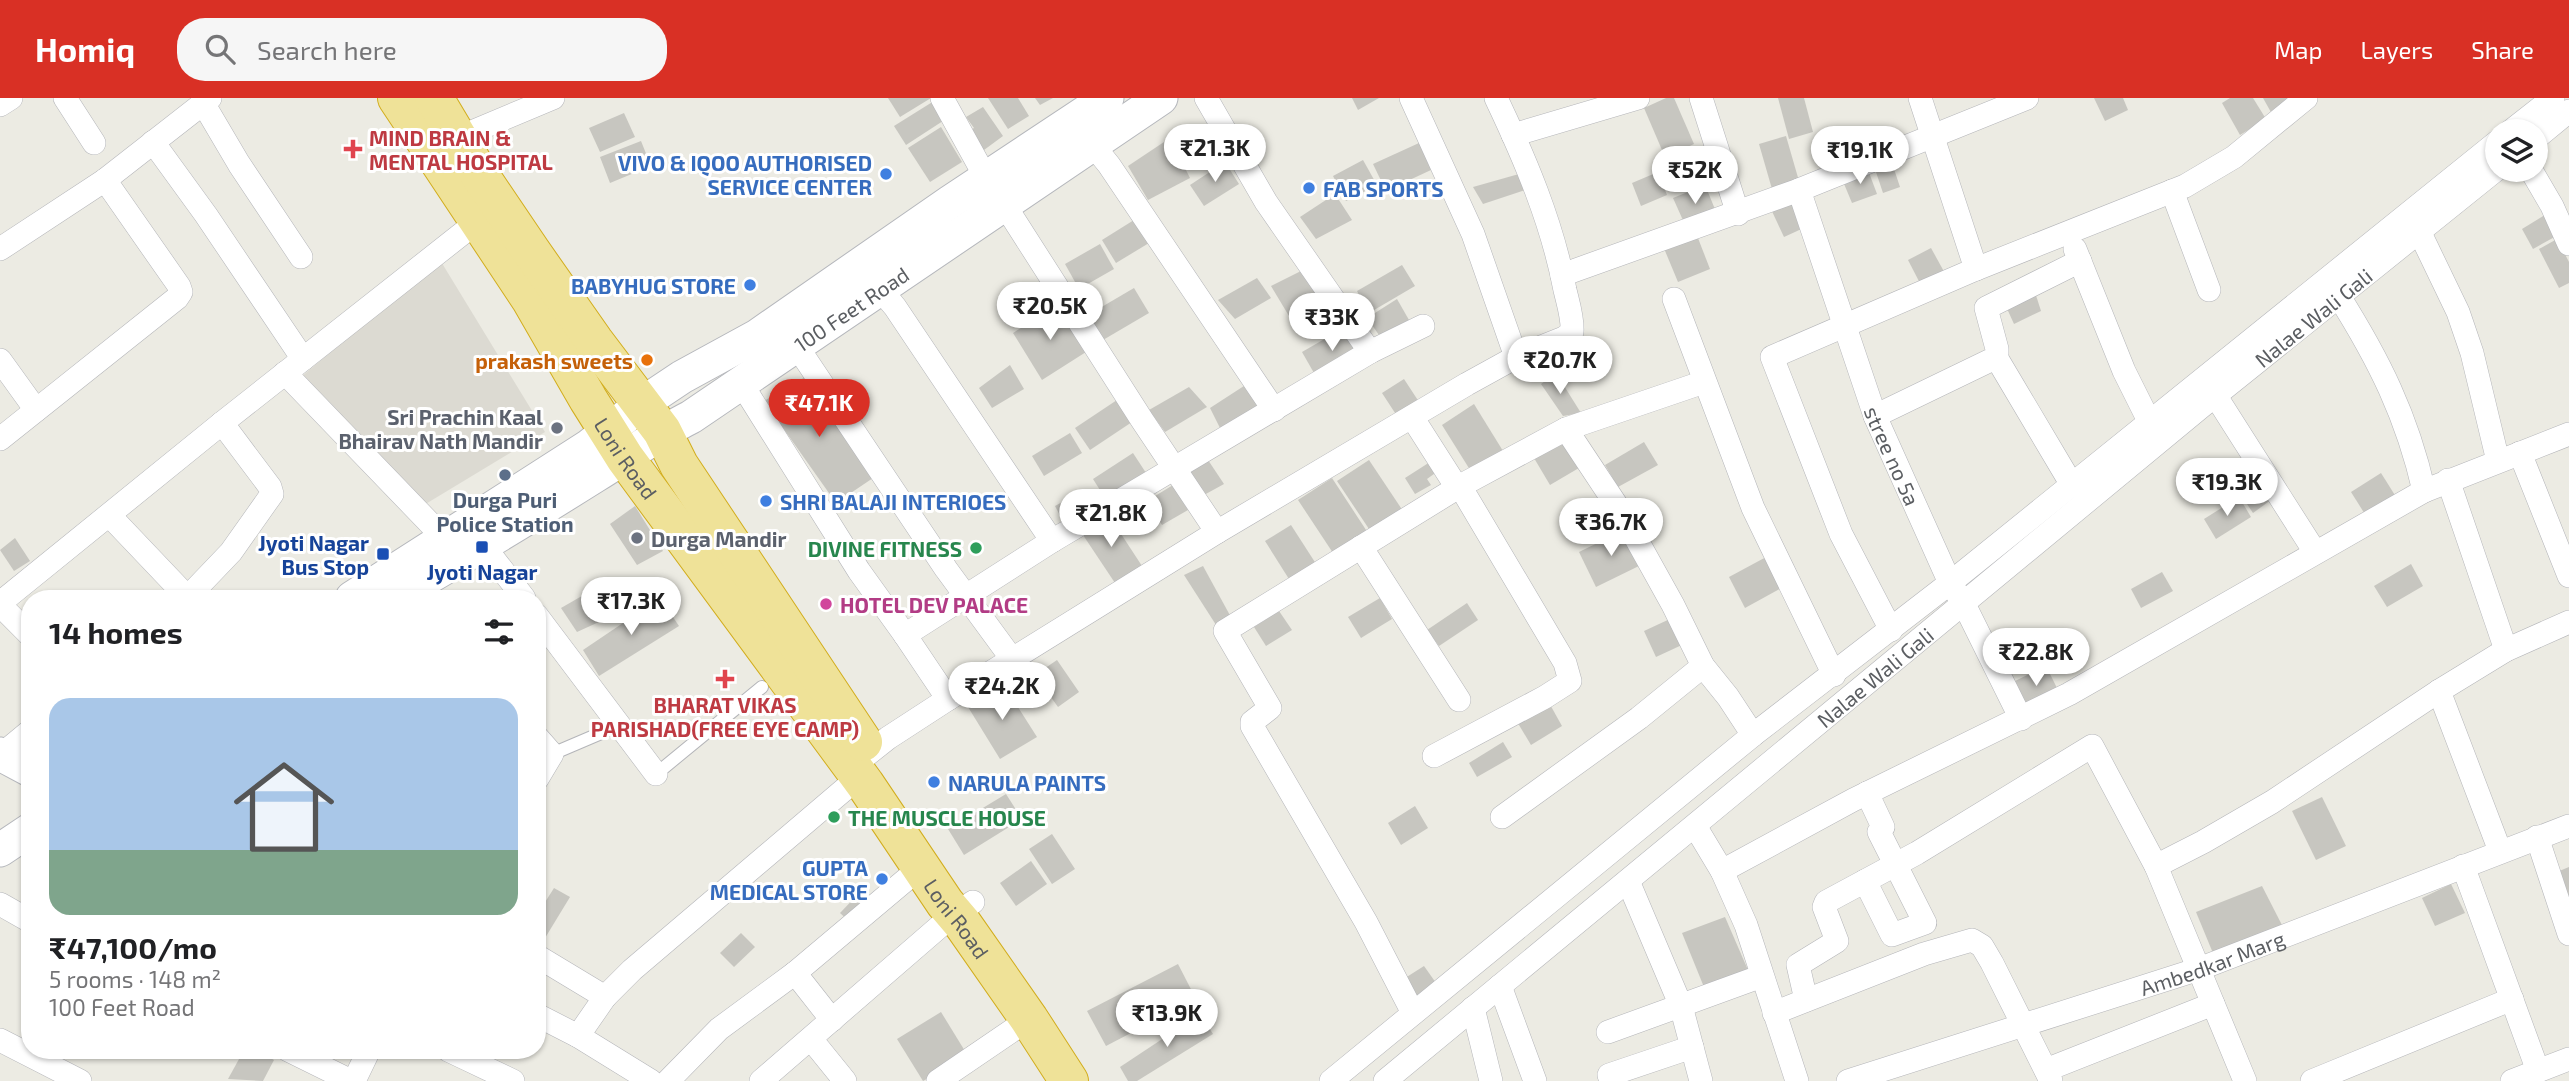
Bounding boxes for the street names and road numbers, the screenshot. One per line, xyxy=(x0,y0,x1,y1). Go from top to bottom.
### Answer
street label: 100 Feet Road xyxy=(789,261,913,356)
street label: Nalae Wali Gali xyxy=(2249,262,2377,372)
street label: stree no 5a xyxy=(1860,403,1926,509)
street label: Loni Road xyxy=(590,412,663,504)
street label: Nalae Wali Gali xyxy=(1811,621,1938,732)
street label: Loni Road xyxy=(920,874,995,963)
street label: Ambedkar Marg xyxy=(2137,925,2288,1000)

